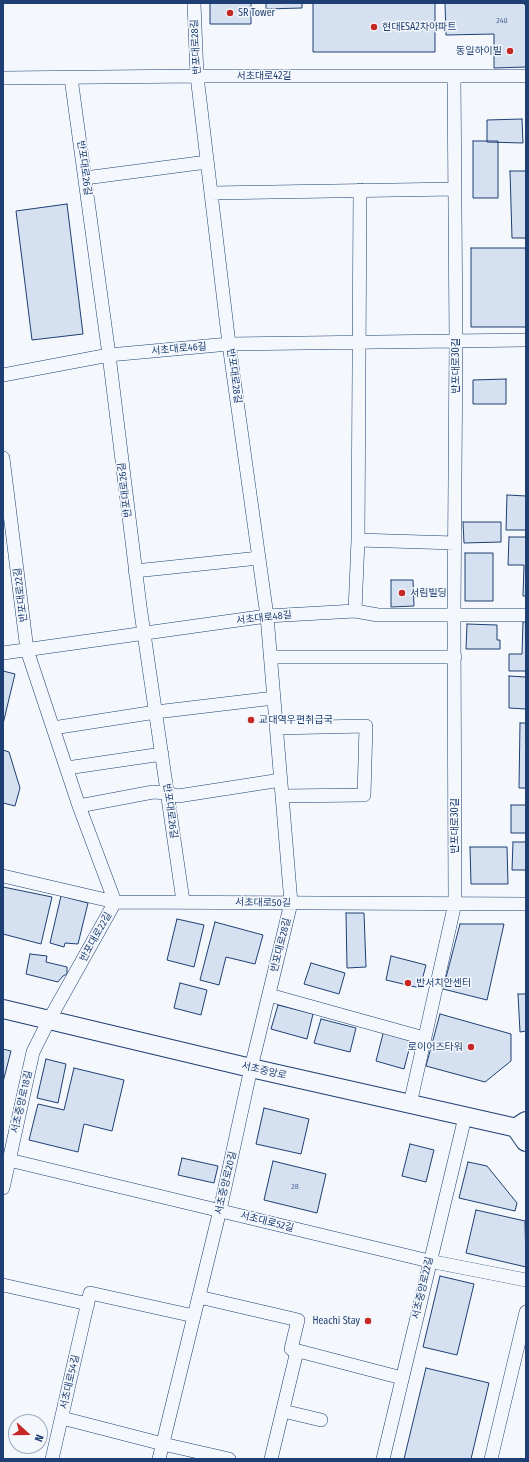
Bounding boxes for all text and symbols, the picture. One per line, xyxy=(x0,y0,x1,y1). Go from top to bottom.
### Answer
place label: SR Tower xyxy=(238,7,275,19)
marker: SR Tower xyxy=(225,8,235,18)
house number: 240 xyxy=(496,16,508,26)
street label: 반포대로28길 xyxy=(189,19,203,75)
place label: 현대ESA2차아파트 xyxy=(382,21,456,33)
marker: 현대ESA2차아파트 xyxy=(369,22,379,32)
place label: 동일하이빌 xyxy=(456,45,502,57)
marker: 동일하이빌 xyxy=(505,46,515,56)
street label: 서초대로42길 xyxy=(236,70,292,82)
street label: 반포대로26길 xyxy=(74,140,94,196)
street label: 반포대로30길 xyxy=(450,338,462,394)
street label: 서초대로46길 xyxy=(151,341,207,357)
street label: 반포대로28길 xyxy=(224,348,244,404)
street label: 반포대로26길 xyxy=(116,462,134,518)
street label: 반포대로22길 xyxy=(12,567,30,623)
place label: 서림빌딩 xyxy=(410,587,447,599)
marker: 서림빌딩 xyxy=(397,588,407,598)
street label: 서초대로48길 xyxy=(236,609,292,627)
place label: 교대역우편취급국 xyxy=(259,714,333,726)
marker: 교대역우편취급국 xyxy=(246,715,256,725)
street label: 반포대로26길 xyxy=(160,783,180,839)
street label: 반포대로30길 xyxy=(449,798,461,854)
street label: 서초대로50길 xyxy=(235,897,291,909)
street label: 반포대로22길 xyxy=(77,910,115,964)
street label: 반포대로28길 xyxy=(268,917,294,973)
place label: 반서치안센터 xyxy=(416,977,471,989)
marker: 반서치안센터 xyxy=(403,978,413,988)
place label: 로이어즈타워 xyxy=(408,1041,463,1053)
marker: 로이어즈타워 xyxy=(466,1042,476,1052)
street label: 서초중앙로 xyxy=(240,1060,288,1082)
street label: 서초중앙로18길 xyxy=(9,1069,35,1135)
street label: 서초중앙로20길 xyxy=(213,1150,239,1216)
house number: 28 xyxy=(291,1182,299,1192)
street label: 서초대로52길 xyxy=(239,1210,295,1234)
street label: 서초중앙로22길 xyxy=(410,1255,436,1321)
place label: Heachi Stay xyxy=(312,1315,360,1327)
marker: Heachi Stay xyxy=(363,1316,373,1326)
street label: 서초대로54길 xyxy=(58,1354,82,1410)
north arrow xyxy=(8,1414,48,1454)
text: N xyxy=(31,1433,46,1444)

